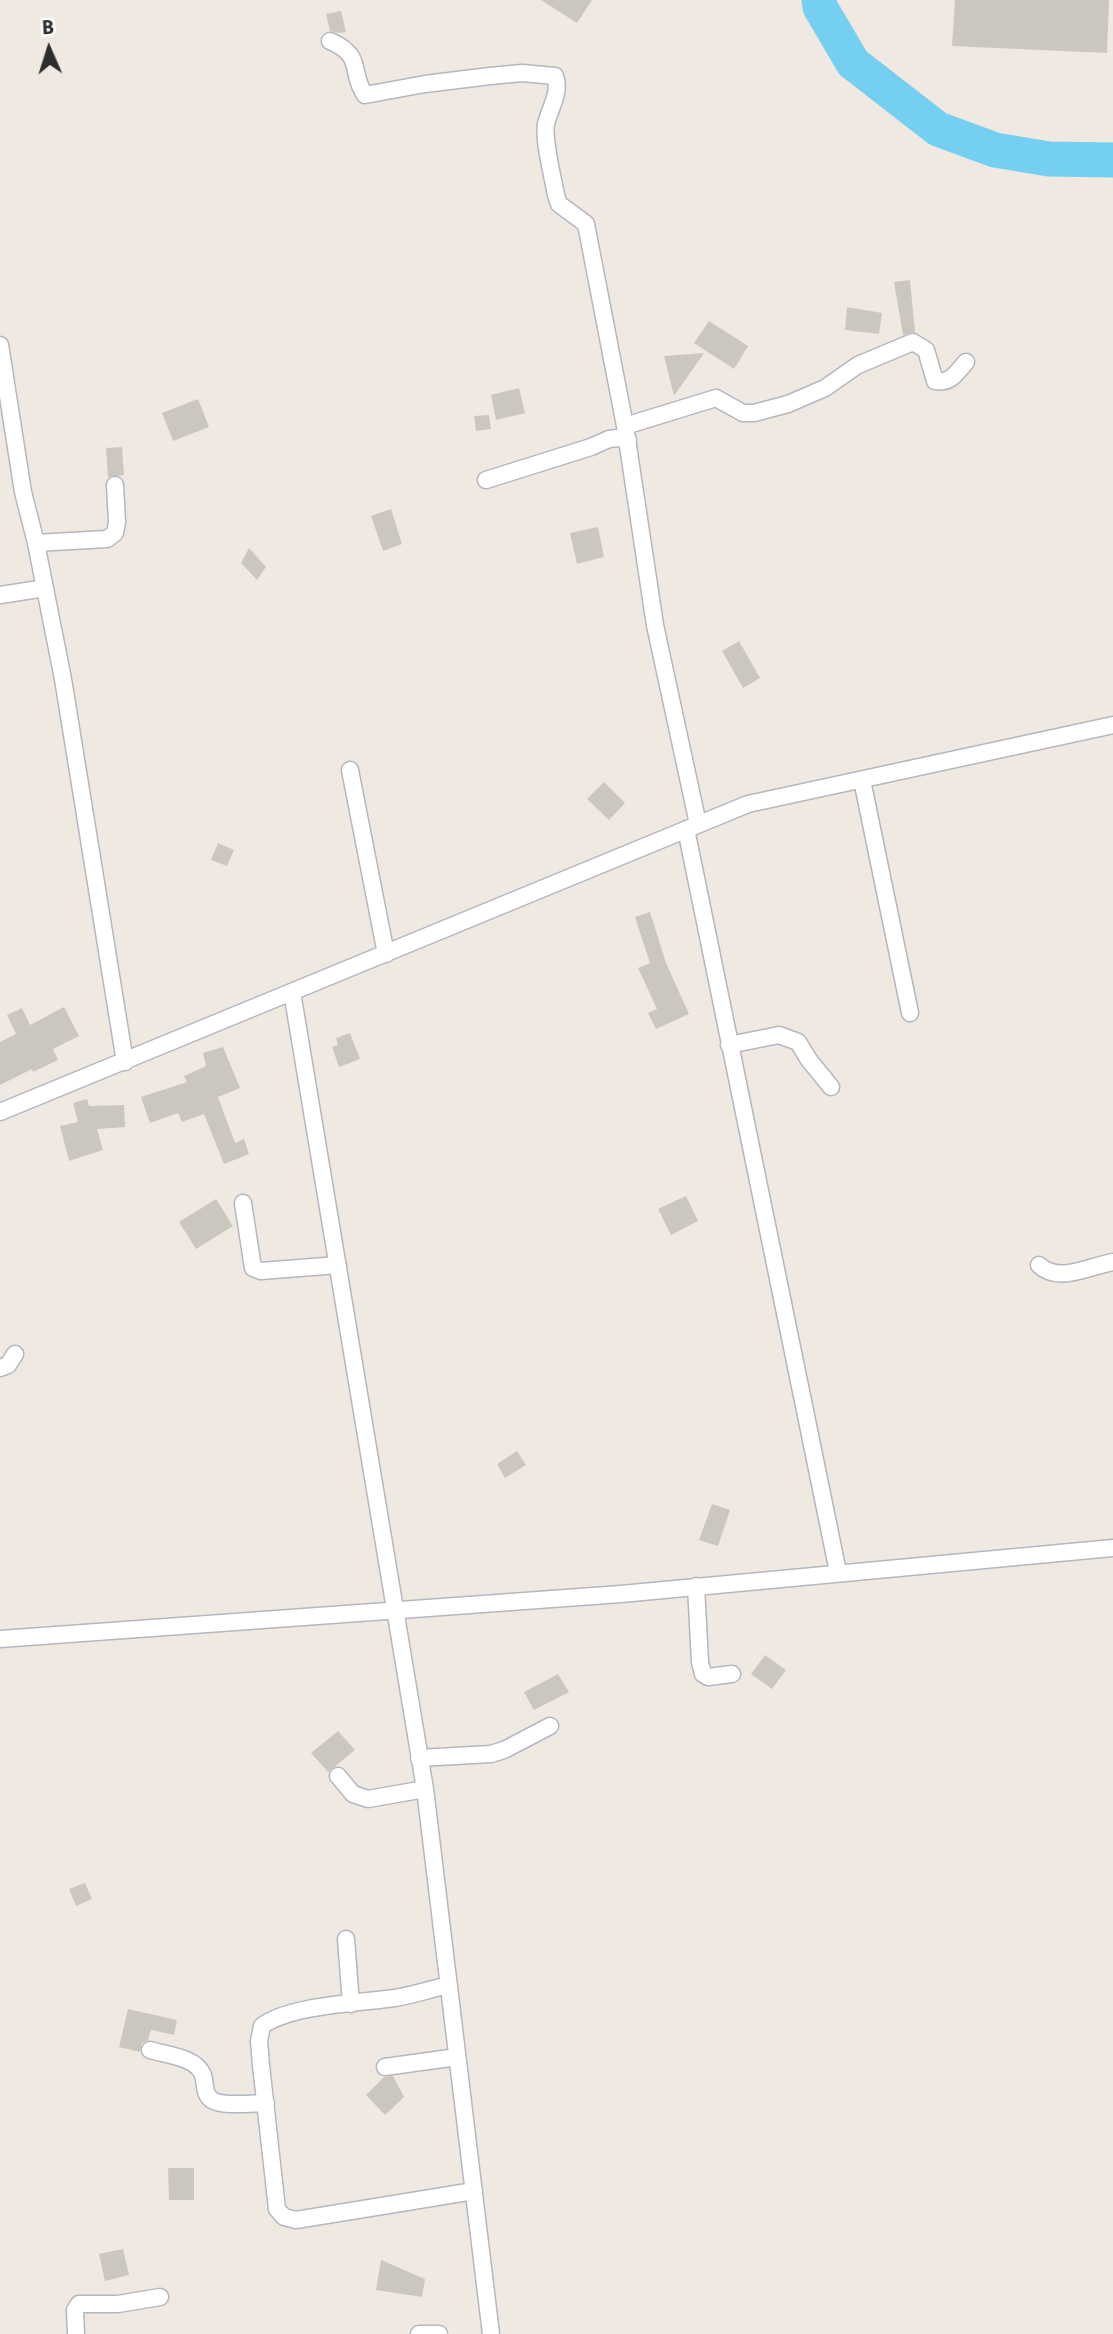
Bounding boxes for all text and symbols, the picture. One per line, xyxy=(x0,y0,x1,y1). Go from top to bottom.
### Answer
north arrow xyxy=(14,14,84,84)
text: B xyxy=(41,16,54,39)

